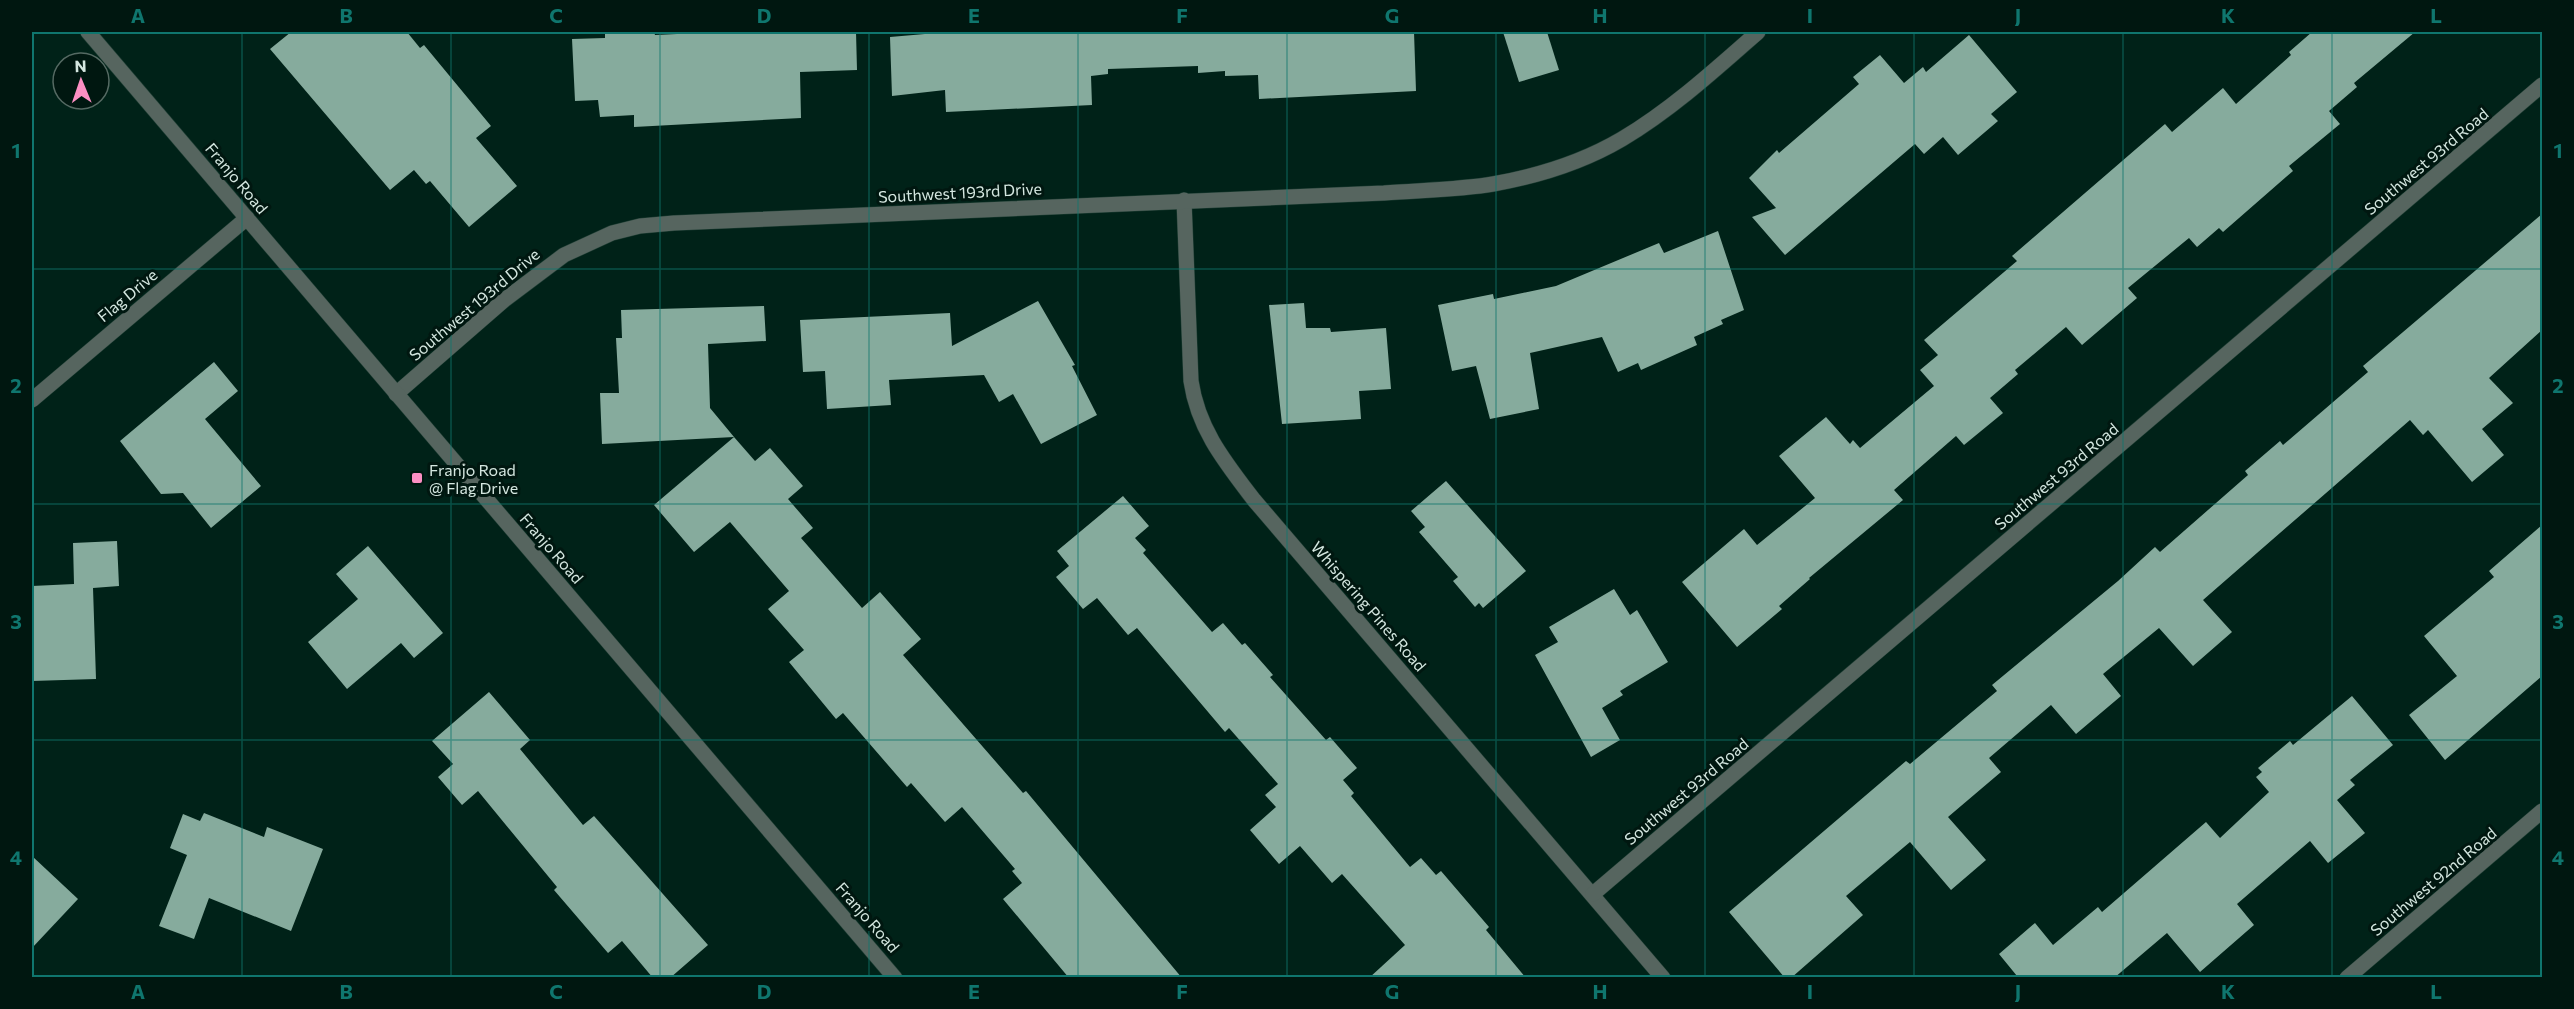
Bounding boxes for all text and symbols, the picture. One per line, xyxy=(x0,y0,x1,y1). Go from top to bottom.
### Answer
text: A xyxy=(131,3,145,27)
text: B xyxy=(339,3,353,27)
text: C xyxy=(549,3,563,27)
text: D xyxy=(757,3,771,27)
text: E xyxy=(968,3,980,27)
text: F xyxy=(1176,3,1188,27)
text: G xyxy=(1385,3,1399,27)
text: H xyxy=(1593,3,1608,27)
text: I xyxy=(1807,3,1813,27)
text: J xyxy=(2015,3,2021,27)
text: K xyxy=(2221,3,2235,27)
text: L xyxy=(2430,3,2442,27)
north arrow xyxy=(51,51,111,111)
text: N xyxy=(74,56,87,75)
street label: Southwest 93rd Road xyxy=(2360,104,2492,218)
text: 1 xyxy=(11,138,21,162)
text: 1 xyxy=(2553,138,2563,162)
street label: Franjo Road xyxy=(202,139,272,217)
street label: Southwest 193rd Drive xyxy=(878,178,1042,206)
street label: Southwest 193rd Drive xyxy=(405,244,543,364)
street label: Flag Drive xyxy=(93,265,161,325)
text: 2 xyxy=(10,373,22,397)
text: 2 xyxy=(2552,373,2564,397)
street label: Southwest 93rd Road xyxy=(1990,419,2122,533)
place label: Franjo Road @ Flag Drive xyxy=(429,460,518,497)
marker: Franjo Road @ Flag Drive xyxy=(410,471,424,485)
street label: Franjo Road xyxy=(516,509,588,587)
street label: Whispering Pines Road xyxy=(1307,537,1431,675)
text: 3 xyxy=(10,609,22,633)
text: 3 xyxy=(2552,609,2564,633)
street label: Southwest 93rd Road xyxy=(1620,734,1752,848)
street label: Southwest 92nd Road xyxy=(2366,823,2500,939)
text: 4 xyxy=(10,845,22,869)
text: 4 xyxy=(2552,845,2564,869)
street label: Franjo Road xyxy=(832,878,904,956)
text: A xyxy=(131,979,145,1003)
text: B xyxy=(339,979,353,1003)
text: C xyxy=(549,979,563,1003)
text: D xyxy=(757,979,771,1003)
text: E xyxy=(968,979,980,1003)
text: F xyxy=(1176,979,1188,1003)
text: G xyxy=(1385,979,1399,1003)
text: H xyxy=(1593,979,1608,1003)
text: I xyxy=(1807,979,1813,1003)
text: J xyxy=(2015,979,2021,1003)
text: K xyxy=(2221,979,2235,1003)
text: L xyxy=(2430,979,2442,1003)

